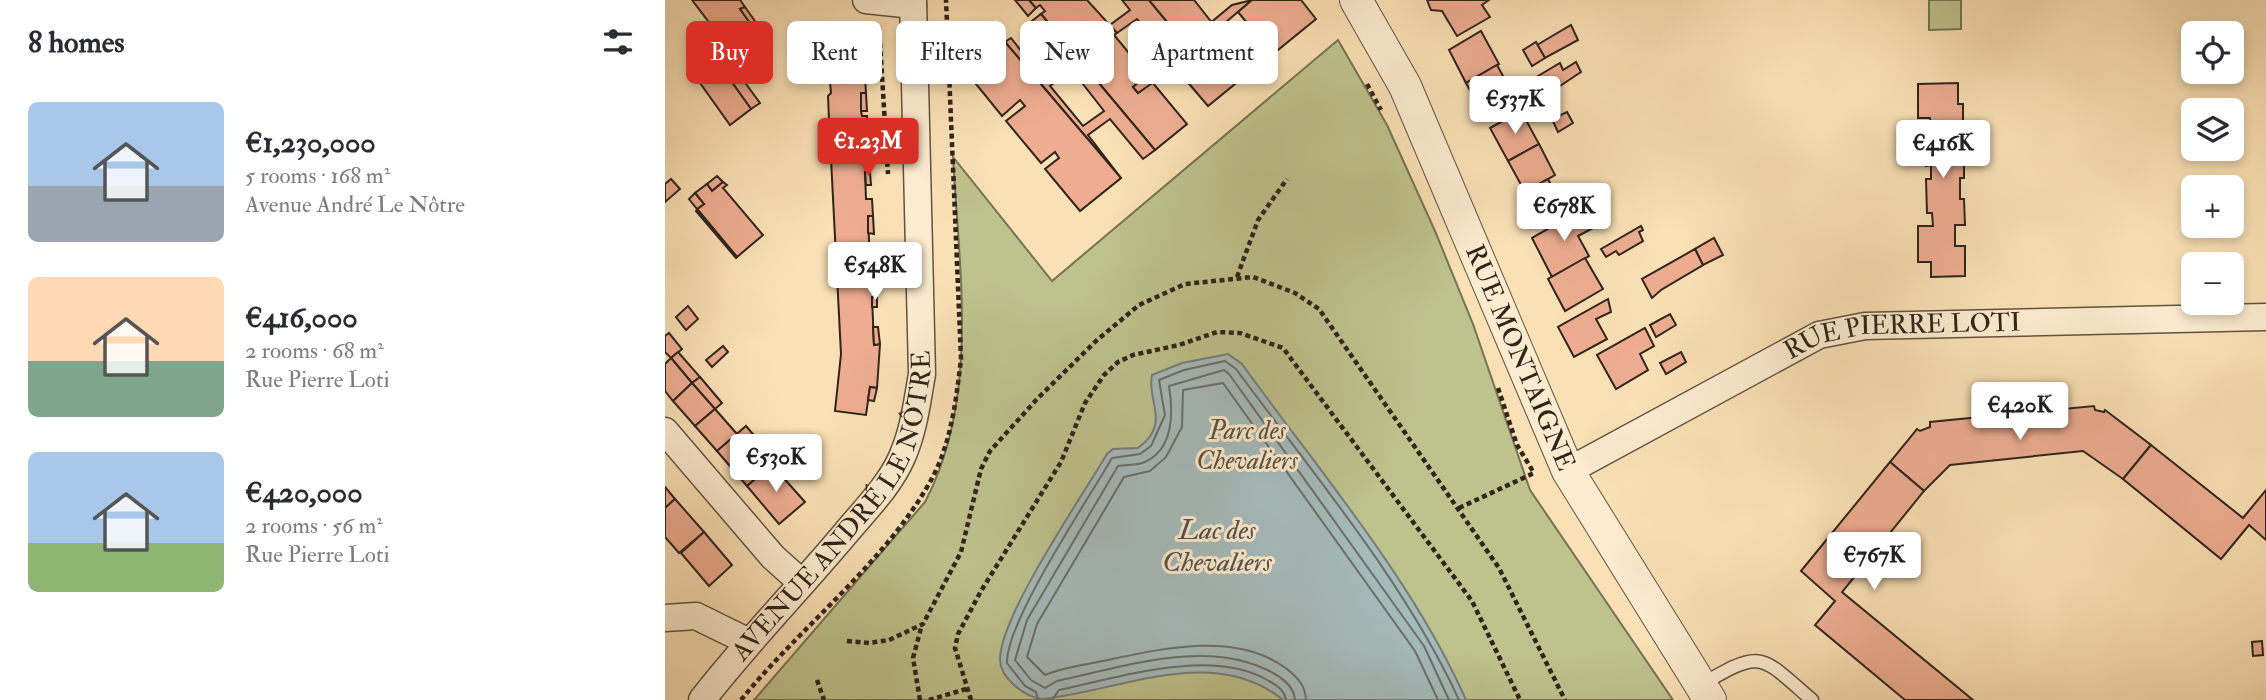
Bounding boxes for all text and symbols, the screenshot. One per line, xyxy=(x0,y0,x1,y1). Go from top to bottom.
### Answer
chip: Buy xyxy=(686,21,773,84)
chip: Rent xyxy=(787,21,882,84)
chip: Filters xyxy=(896,21,1006,84)
chip: New xyxy=(1020,21,1114,84)
chip: Apartment xyxy=(1128,21,1278,84)
map controls xyxy=(2181,21,2244,315)
button: locate xyxy=(2181,21,2244,84)
icon: filters xyxy=(599,23,637,61)
text: 8 homes xyxy=(28,24,125,61)
pin: €537K xyxy=(1466,76,1564,136)
text: €537K xyxy=(1485,84,1545,113)
button: layers xyxy=(2181,98,2244,161)
pin: €1.23M xyxy=(811,118,925,178)
pin: €416K xyxy=(1894,120,1992,180)
text: €1,230,000 xyxy=(245,124,376,161)
text: €1.23M xyxy=(834,126,902,155)
text: €416K xyxy=(1912,128,1974,157)
icon: home xyxy=(84,130,168,214)
text: 5 rooms · 168 m² xyxy=(245,161,390,190)
button: + xyxy=(2181,175,2244,238)
pin: €678K xyxy=(1515,184,1613,243)
text: Avenue André Le Nôtre xyxy=(245,190,465,219)
text: €678K xyxy=(1533,191,1595,220)
street label: RUE MONTAIGNE xyxy=(1458,240,1582,475)
pin: €548K xyxy=(826,243,924,302)
text: €548K xyxy=(844,250,906,279)
button: − xyxy=(2181,252,2244,315)
text: €416,000 xyxy=(245,299,358,336)
icon: home xyxy=(84,305,168,389)
street label: RUE PIERRE LOTI xyxy=(1779,307,2021,367)
text: 2 rooms · 68 m² xyxy=(245,336,384,365)
street label: AVENUE ANDRÉ LE NÔTRE xyxy=(724,350,939,668)
text: Rue Pierre Loti xyxy=(245,365,390,394)
pin: €420K xyxy=(1971,382,2069,442)
text: €420K xyxy=(1987,390,2053,419)
park label: Parc des Chevaliers xyxy=(1196,415,1299,477)
pin: €530K xyxy=(727,434,825,494)
text: €530K xyxy=(746,442,806,471)
text: €420,000 xyxy=(245,474,363,511)
icon: home xyxy=(84,480,168,564)
text: 2 rooms · 56 m² xyxy=(245,511,383,540)
water label: Lac des Chevaliers xyxy=(1162,513,1273,580)
pin: €767K xyxy=(1825,532,1923,592)
text: Rue Pierre Loti xyxy=(245,540,390,569)
text: €767K xyxy=(1843,540,1905,569)

